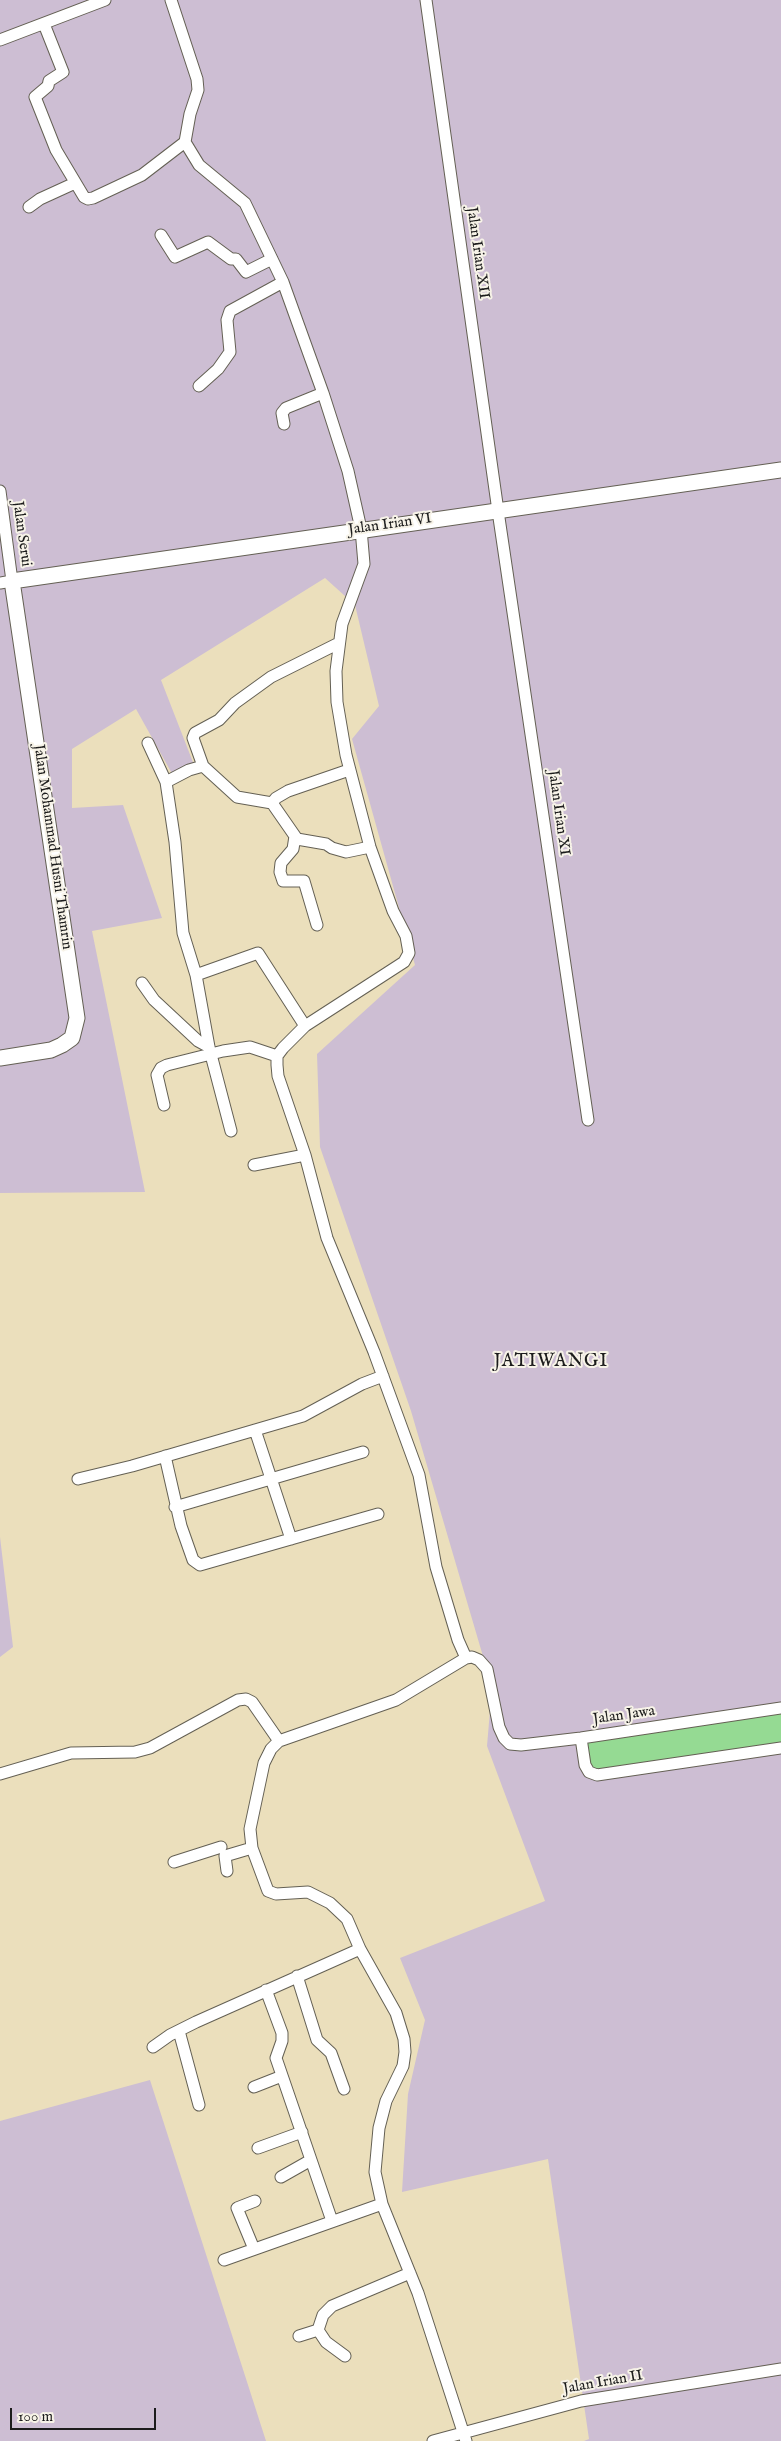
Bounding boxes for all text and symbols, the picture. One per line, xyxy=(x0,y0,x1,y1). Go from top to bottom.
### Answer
street label: Jalan Irian XII xyxy=(462,206,492,300)
street label: Jalan Serui xyxy=(7,500,35,568)
street label: Jalan Irian VI xyxy=(347,510,433,540)
street label: Jalan Mohammad Husni Thamrin xyxy=(29,743,75,951)
street label: Jalan Irian XI xyxy=(543,769,573,857)
district label: JATIWANGI xyxy=(493,1351,609,1373)
street label: Jalan Jawa xyxy=(592,1703,656,1729)
street label: Jalan Irian II xyxy=(562,2367,644,2399)
scale bar xyxy=(12,2398,159,2430)
text: 100 m xyxy=(18,2407,53,2426)

